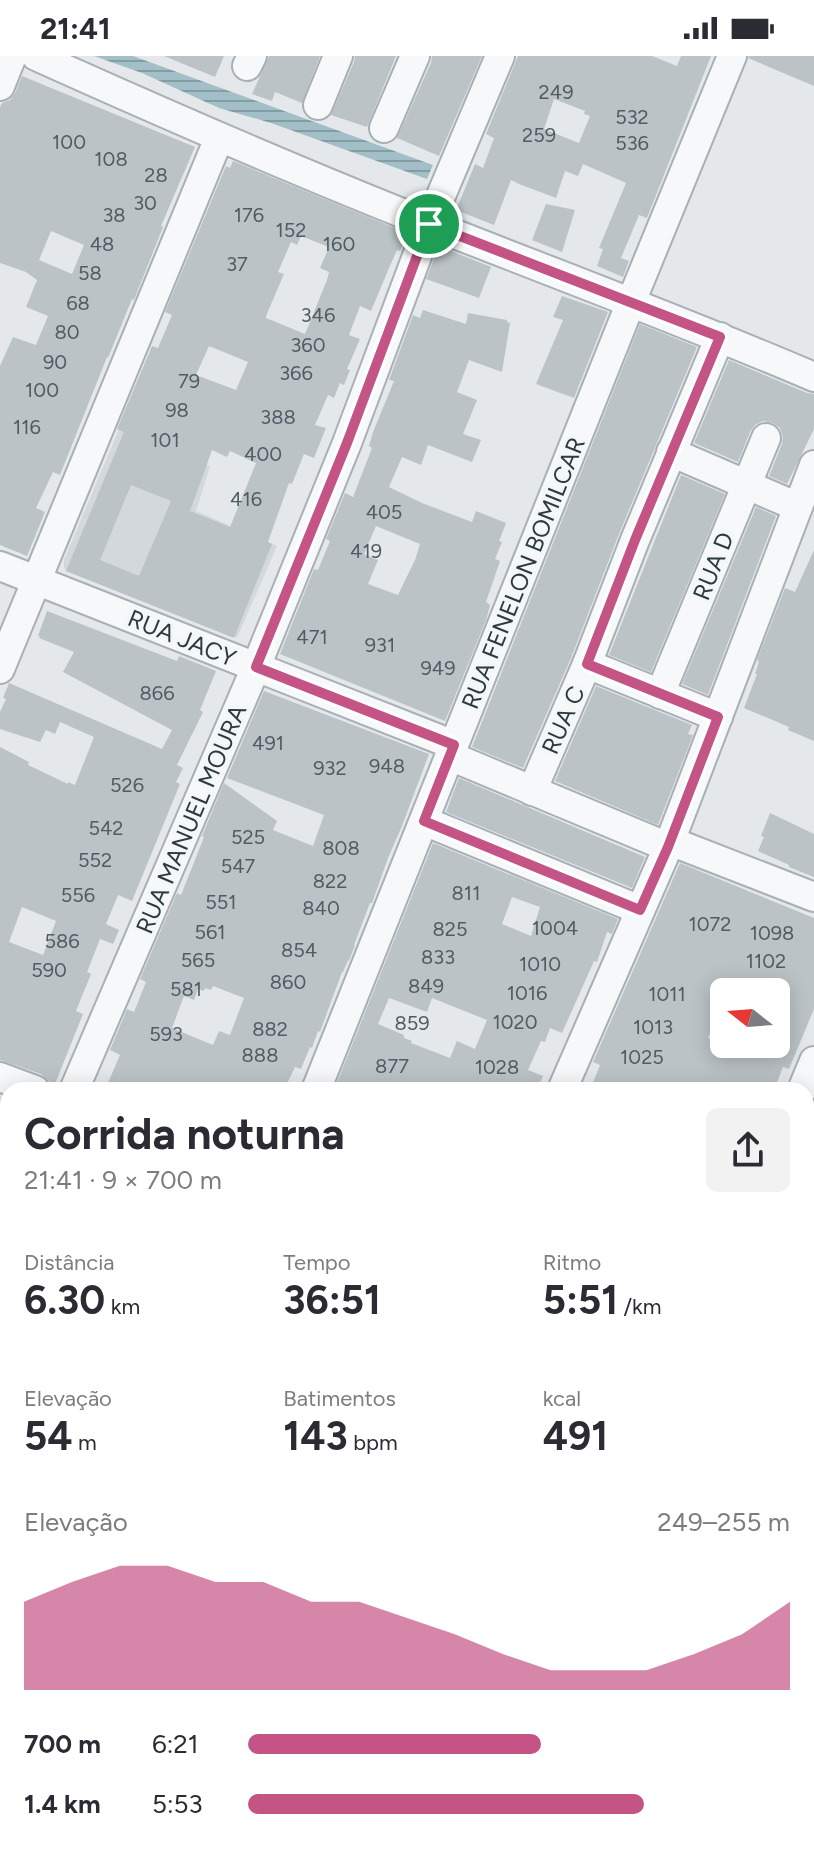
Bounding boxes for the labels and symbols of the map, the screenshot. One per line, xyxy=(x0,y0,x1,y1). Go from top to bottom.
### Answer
house number: 249 xyxy=(539,80,573,104)
house number: 532 xyxy=(615,105,649,129)
house number: 259 xyxy=(522,123,556,147)
house number: 100 xyxy=(52,130,86,154)
house number: 536 xyxy=(615,131,649,155)
house number: 108 xyxy=(94,147,128,171)
house number: 28 xyxy=(144,163,168,187)
pin xyxy=(395,190,463,258)
house number: 30 xyxy=(133,191,157,215)
house number: 38 xyxy=(102,203,126,227)
house number: 176 xyxy=(234,203,264,227)
house number: 152 xyxy=(276,218,306,242)
house number: 48 xyxy=(90,232,114,256)
house number: 160 xyxy=(323,232,355,256)
house number: 37 xyxy=(226,252,248,276)
house number: 58 xyxy=(78,261,102,285)
house number: 68 xyxy=(66,291,90,315)
house number: 346 xyxy=(301,303,335,327)
house number: 80 xyxy=(54,320,80,344)
house number: 360 xyxy=(290,333,326,357)
house number: 90 xyxy=(43,350,67,374)
house number: 366 xyxy=(279,361,313,385)
house number: 79 xyxy=(178,369,200,393)
house number: 100 xyxy=(25,378,59,402)
house number: 98 xyxy=(165,398,189,422)
house number: 388 xyxy=(260,405,296,429)
house number: 116 xyxy=(13,415,41,439)
house number: 101 xyxy=(150,428,180,452)
street label: RUA FENELON BOMILCAR xyxy=(455,433,591,713)
house number: 400 xyxy=(244,442,282,466)
house number: 416 xyxy=(230,487,262,511)
house number: 405 xyxy=(366,500,402,524)
street label: RUA D xyxy=(686,528,740,604)
house number: 419 xyxy=(350,539,382,563)
street label: RUA JACY xyxy=(124,603,241,673)
house number: 471 xyxy=(296,625,328,649)
house number: 931 xyxy=(365,633,395,657)
house number: 949 xyxy=(420,656,456,680)
house number: 866 xyxy=(140,681,174,705)
street label: RUA C xyxy=(535,681,591,759)
street label: RUA MANUEL MOURA xyxy=(130,699,253,938)
house number: 491 xyxy=(252,731,284,755)
house number: 948 xyxy=(369,754,405,778)
house number: 932 xyxy=(313,756,347,780)
house number: 526 xyxy=(110,773,144,797)
house number: 542 xyxy=(88,816,124,840)
house number: 525 xyxy=(231,825,265,849)
house number: 808 xyxy=(322,836,360,860)
house number: 552 xyxy=(78,848,112,872)
house number: 547 xyxy=(221,854,256,878)
house number: 822 xyxy=(313,869,347,893)
house number: 811 xyxy=(452,881,480,905)
house number: 556 xyxy=(61,883,95,907)
house number: 551 xyxy=(205,890,237,914)
house number: 840 xyxy=(302,896,340,920)
house number: 1072 xyxy=(689,912,732,936)
house number: 1004 xyxy=(532,916,578,940)
house number: 825 xyxy=(433,917,467,941)
house number: 561 xyxy=(194,920,226,944)
house number: 1098 xyxy=(750,921,794,945)
house number: 586 xyxy=(44,929,80,953)
house number: 854 xyxy=(281,938,317,962)
house number: 833 xyxy=(421,945,455,969)
house number: 565 xyxy=(181,948,215,972)
house number: 1102 xyxy=(746,949,786,973)
house number: 1010 xyxy=(519,952,561,976)
house number: 590 xyxy=(31,958,67,982)
house number: 860 xyxy=(270,970,306,994)
house number: 849 xyxy=(408,974,444,998)
house number: 581 xyxy=(170,977,202,1001)
north arrow xyxy=(710,978,790,1058)
house number: 1016 xyxy=(507,981,547,1005)
house number: 1011 xyxy=(648,982,686,1006)
house number: 1020 xyxy=(492,1010,538,1034)
house number: 859 xyxy=(394,1011,430,1035)
house number: 1013 xyxy=(633,1015,673,1039)
house number: 882 xyxy=(252,1017,288,1041)
house number: 593 xyxy=(149,1022,183,1046)
house number: 888 xyxy=(242,1043,278,1067)
house number: 1025 xyxy=(620,1045,664,1069)
house number: 877 xyxy=(375,1054,409,1078)
house number: 1028 xyxy=(475,1055,519,1079)

